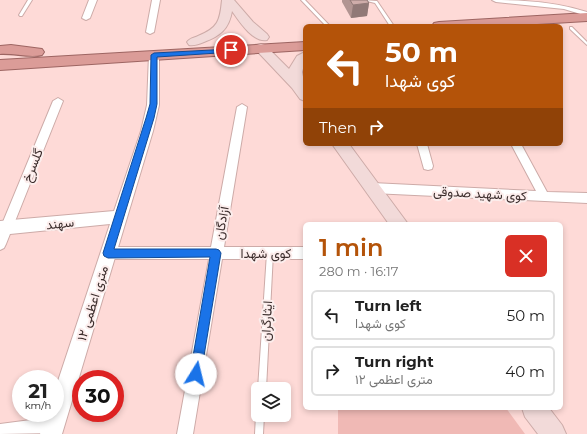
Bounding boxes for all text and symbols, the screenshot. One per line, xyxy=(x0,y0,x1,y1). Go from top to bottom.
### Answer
pin xyxy=(214,33,248,67)
text: 50 m xyxy=(385,35,458,69)
icon: arrive xyxy=(220,39,242,61)
icon: left xyxy=(319,40,371,92)
text: کوی شهدا xyxy=(385,70,455,92)
icon: right xyxy=(365,116,387,138)
text: Then xyxy=(319,118,357,137)
street label: گلسرخ xyxy=(18,146,48,185)
street label: کوی شهید صدوقی xyxy=(433,183,527,204)
street label: آزادگان xyxy=(210,204,233,241)
street label: سهند xyxy=(45,214,75,233)
text: 1 min xyxy=(319,233,383,262)
button: close xyxy=(505,235,547,277)
street label: کوی شهدا xyxy=(241,245,292,262)
street label: ۱۲ متری اعظمی xyxy=(73,263,112,343)
text: 280 m · 16:17 xyxy=(319,263,398,279)
text: Turn left xyxy=(355,296,422,315)
street label: ایثارگران xyxy=(257,300,276,342)
icon: left xyxy=(321,304,343,326)
text: 50 m xyxy=(507,306,545,325)
text: کوی شهدا xyxy=(355,315,406,331)
text: Turn right xyxy=(355,352,434,371)
position arrow xyxy=(175,353,217,395)
icon: right xyxy=(321,360,343,382)
text: 40 m xyxy=(505,362,545,381)
speed limit sign: 30 xyxy=(72,370,124,422)
text: ۱۲ متری اعظمی xyxy=(355,371,433,387)
text: 21 xyxy=(28,379,48,403)
map controls xyxy=(251,382,291,422)
button: layers xyxy=(251,382,291,422)
text: km/h xyxy=(25,399,51,412)

